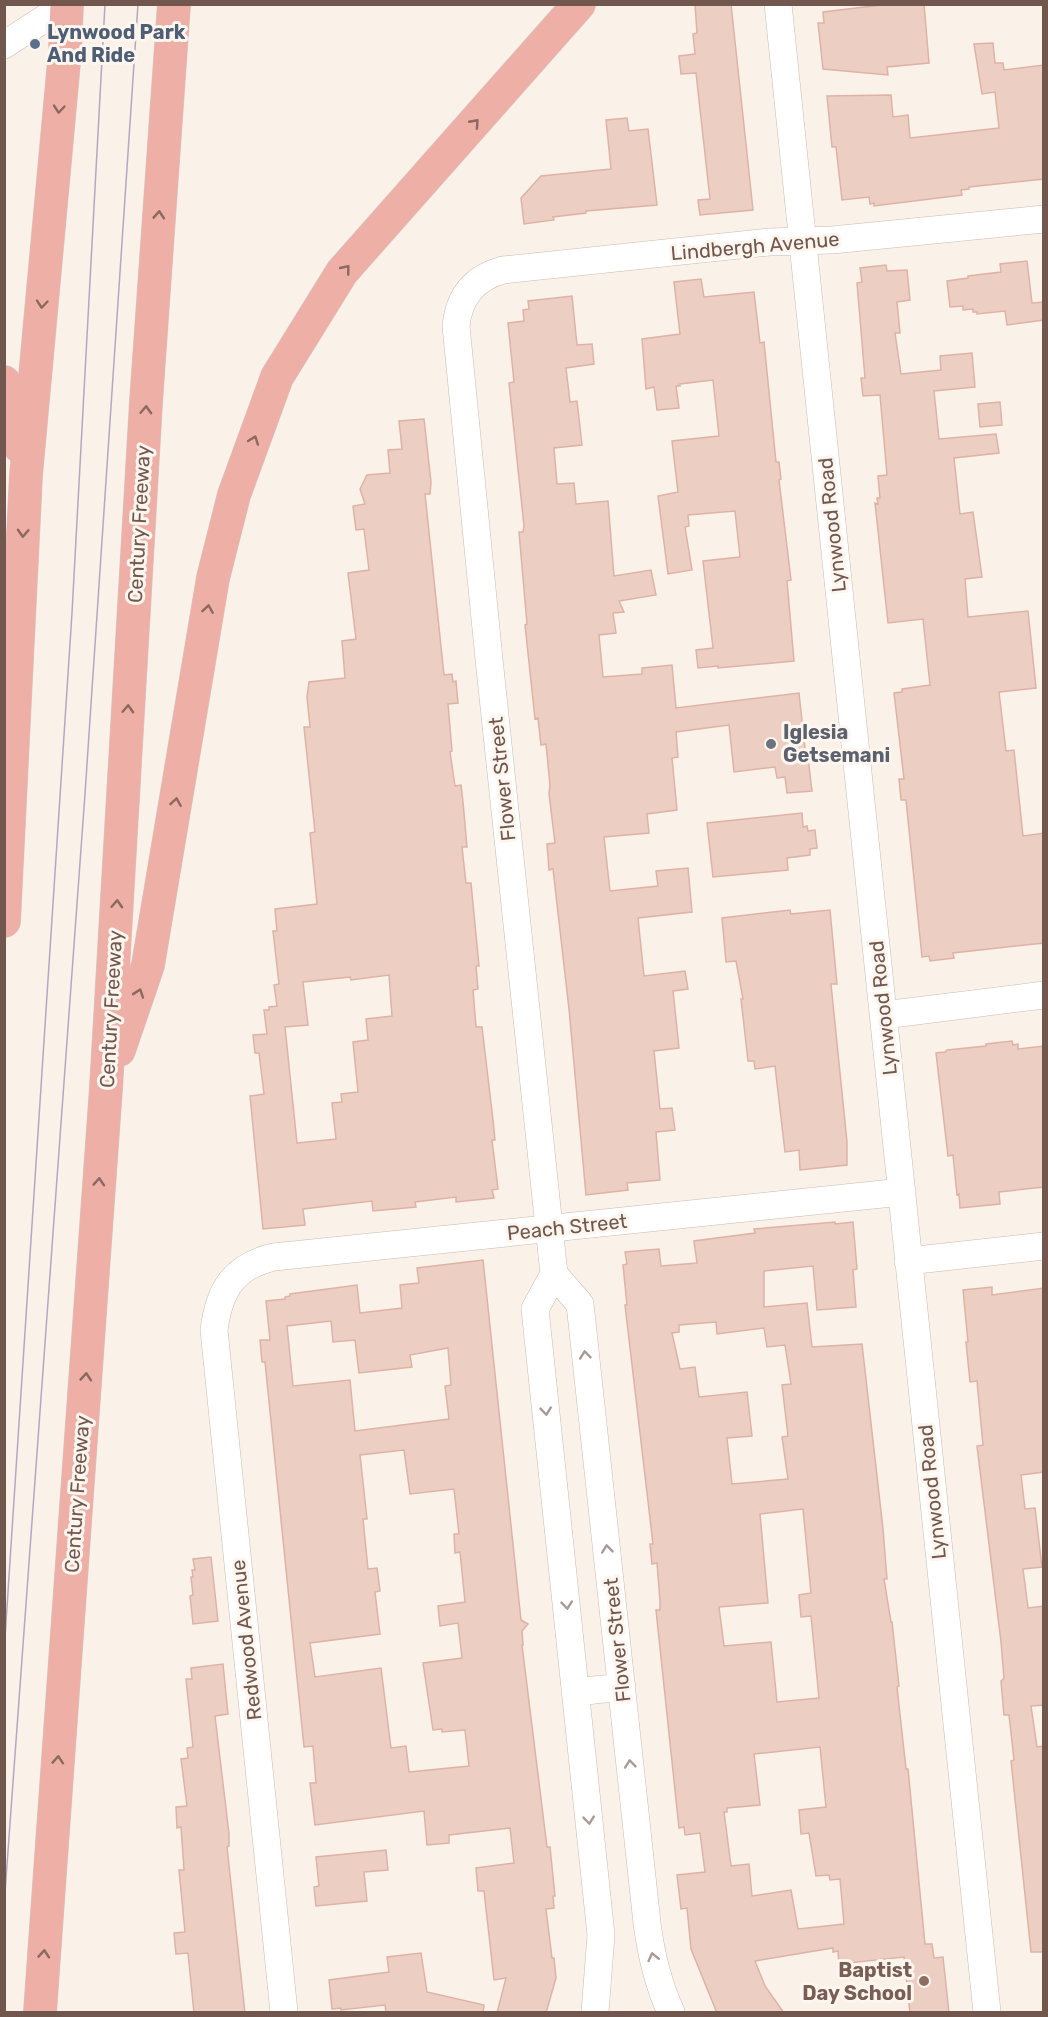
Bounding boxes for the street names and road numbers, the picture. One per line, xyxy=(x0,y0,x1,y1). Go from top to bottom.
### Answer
street label: Lindbergh Avenue xyxy=(670,227,840,265)
street label: Century Freeway xyxy=(123,445,155,603)
street label: Lynwood Road xyxy=(813,456,851,594)
street label: Flower Street xyxy=(484,716,520,842)
street label: Century Freeway xyxy=(95,930,127,1088)
street label: Lynwood Road xyxy=(864,939,902,1077)
street label: Peach Street xyxy=(506,1209,629,1245)
street label: Century Freeway xyxy=(60,1414,94,1574)
street label: Lynwood Road xyxy=(913,1423,951,1561)
street label: Redwood Avenue xyxy=(226,1559,266,1721)
street label: Flower Street xyxy=(599,1577,635,1703)

